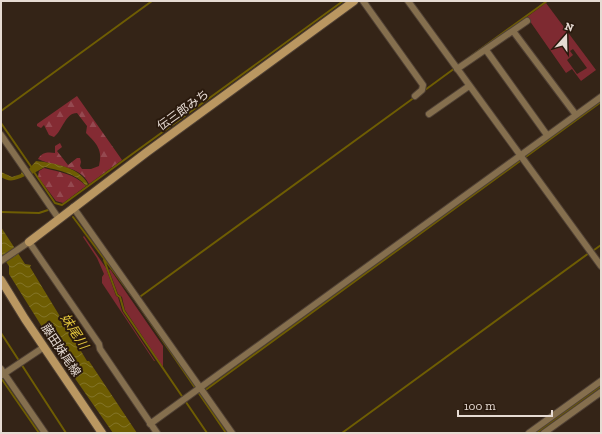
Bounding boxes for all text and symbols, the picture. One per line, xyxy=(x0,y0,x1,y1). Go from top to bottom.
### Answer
north arrow xyxy=(546,16,586,56)
text: N xyxy=(563,20,576,35)
street label: 伝三郎みち xyxy=(155,87,211,133)
water label: 妹尾川 xyxy=(58,311,93,353)
street label: 藤田妹尾線 xyxy=(38,321,84,379)
scale bar xyxy=(458,392,552,418)
text: 100 m xyxy=(464,399,496,413)

